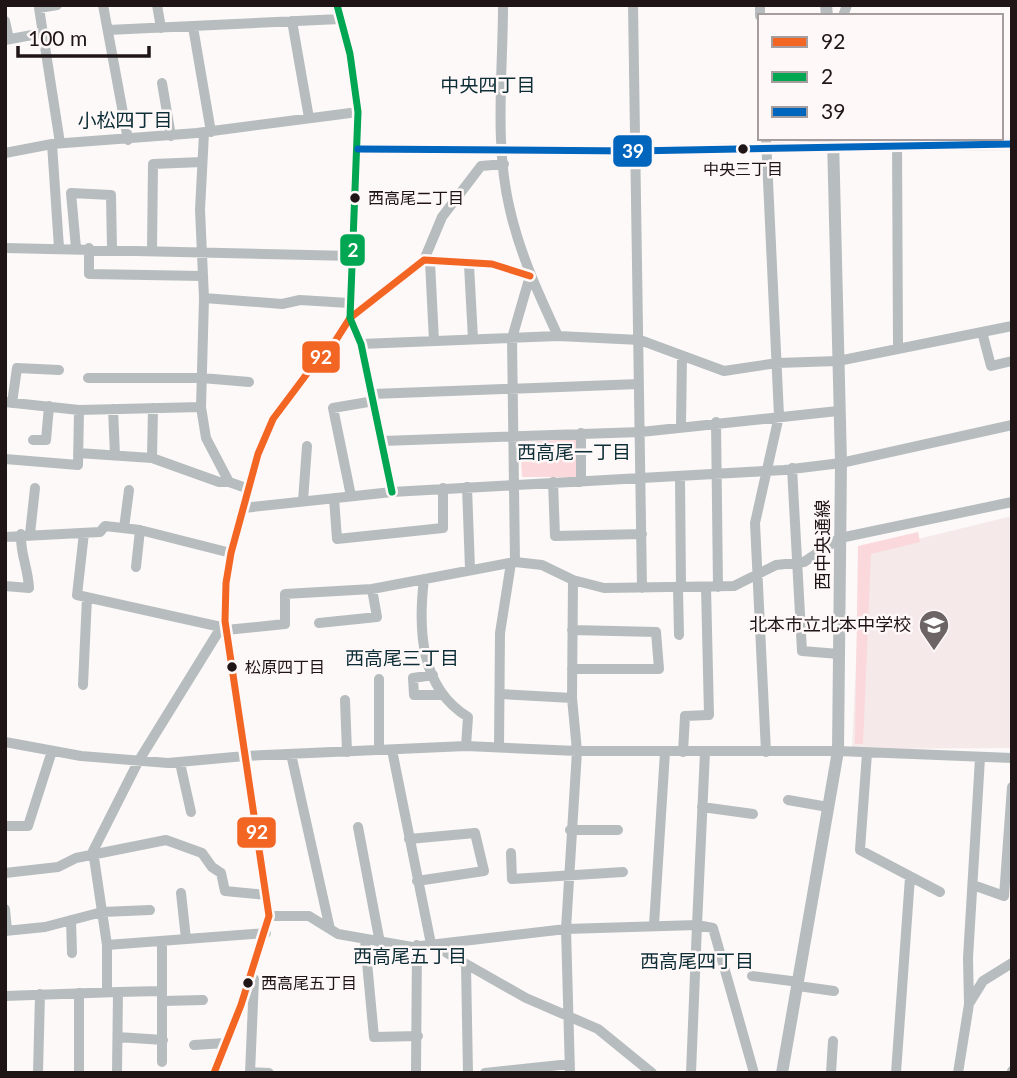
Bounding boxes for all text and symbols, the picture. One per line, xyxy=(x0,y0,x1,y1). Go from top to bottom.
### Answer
scale bar xyxy=(18,14,149,58)
legend xyxy=(758,14,1003,140)
text: 100 m xyxy=(28,25,87,50)
text: 92 xyxy=(821,28,845,53)
text: 2 xyxy=(821,63,833,88)
district label: 中央四丁目 xyxy=(440,73,536,96)
text: 39 xyxy=(821,98,845,123)
district label: 小松四丁目 xyxy=(77,108,173,131)
line badge: 39 xyxy=(612,134,653,168)
text: 39 xyxy=(622,139,644,162)
marker: 中央三丁目 xyxy=(736,142,750,156)
place label: 中央三丁目 xyxy=(703,159,783,178)
place label: 西高尾二丁目 xyxy=(368,188,464,207)
marker: 西高尾二丁目 xyxy=(348,191,362,205)
line badge: 2 xyxy=(339,233,366,267)
text: 2 xyxy=(347,238,359,261)
line badge: 92 xyxy=(301,340,341,374)
text: 92 xyxy=(310,345,332,368)
district label: 西高尾一丁目 xyxy=(517,440,631,463)
street label: 西中央通線 xyxy=(811,500,833,590)
school or university icon: 北本市立北本中学校 xyxy=(917,608,951,652)
place label: 北本市立北本中学校 xyxy=(749,613,911,635)
district label: 西高尾三丁目 xyxy=(345,646,459,669)
place label: 松原四丁目 xyxy=(245,657,325,676)
marker: 松原四丁目 xyxy=(225,660,239,674)
line badge: 92 xyxy=(236,816,277,849)
text: 92 xyxy=(246,820,268,843)
district label: 西高尾五丁目 xyxy=(353,944,467,967)
district label: 西高尾四丁目 xyxy=(640,949,754,972)
place label: 西高尾五丁目 xyxy=(261,973,357,992)
marker: 西高尾五丁目 xyxy=(241,976,255,990)

